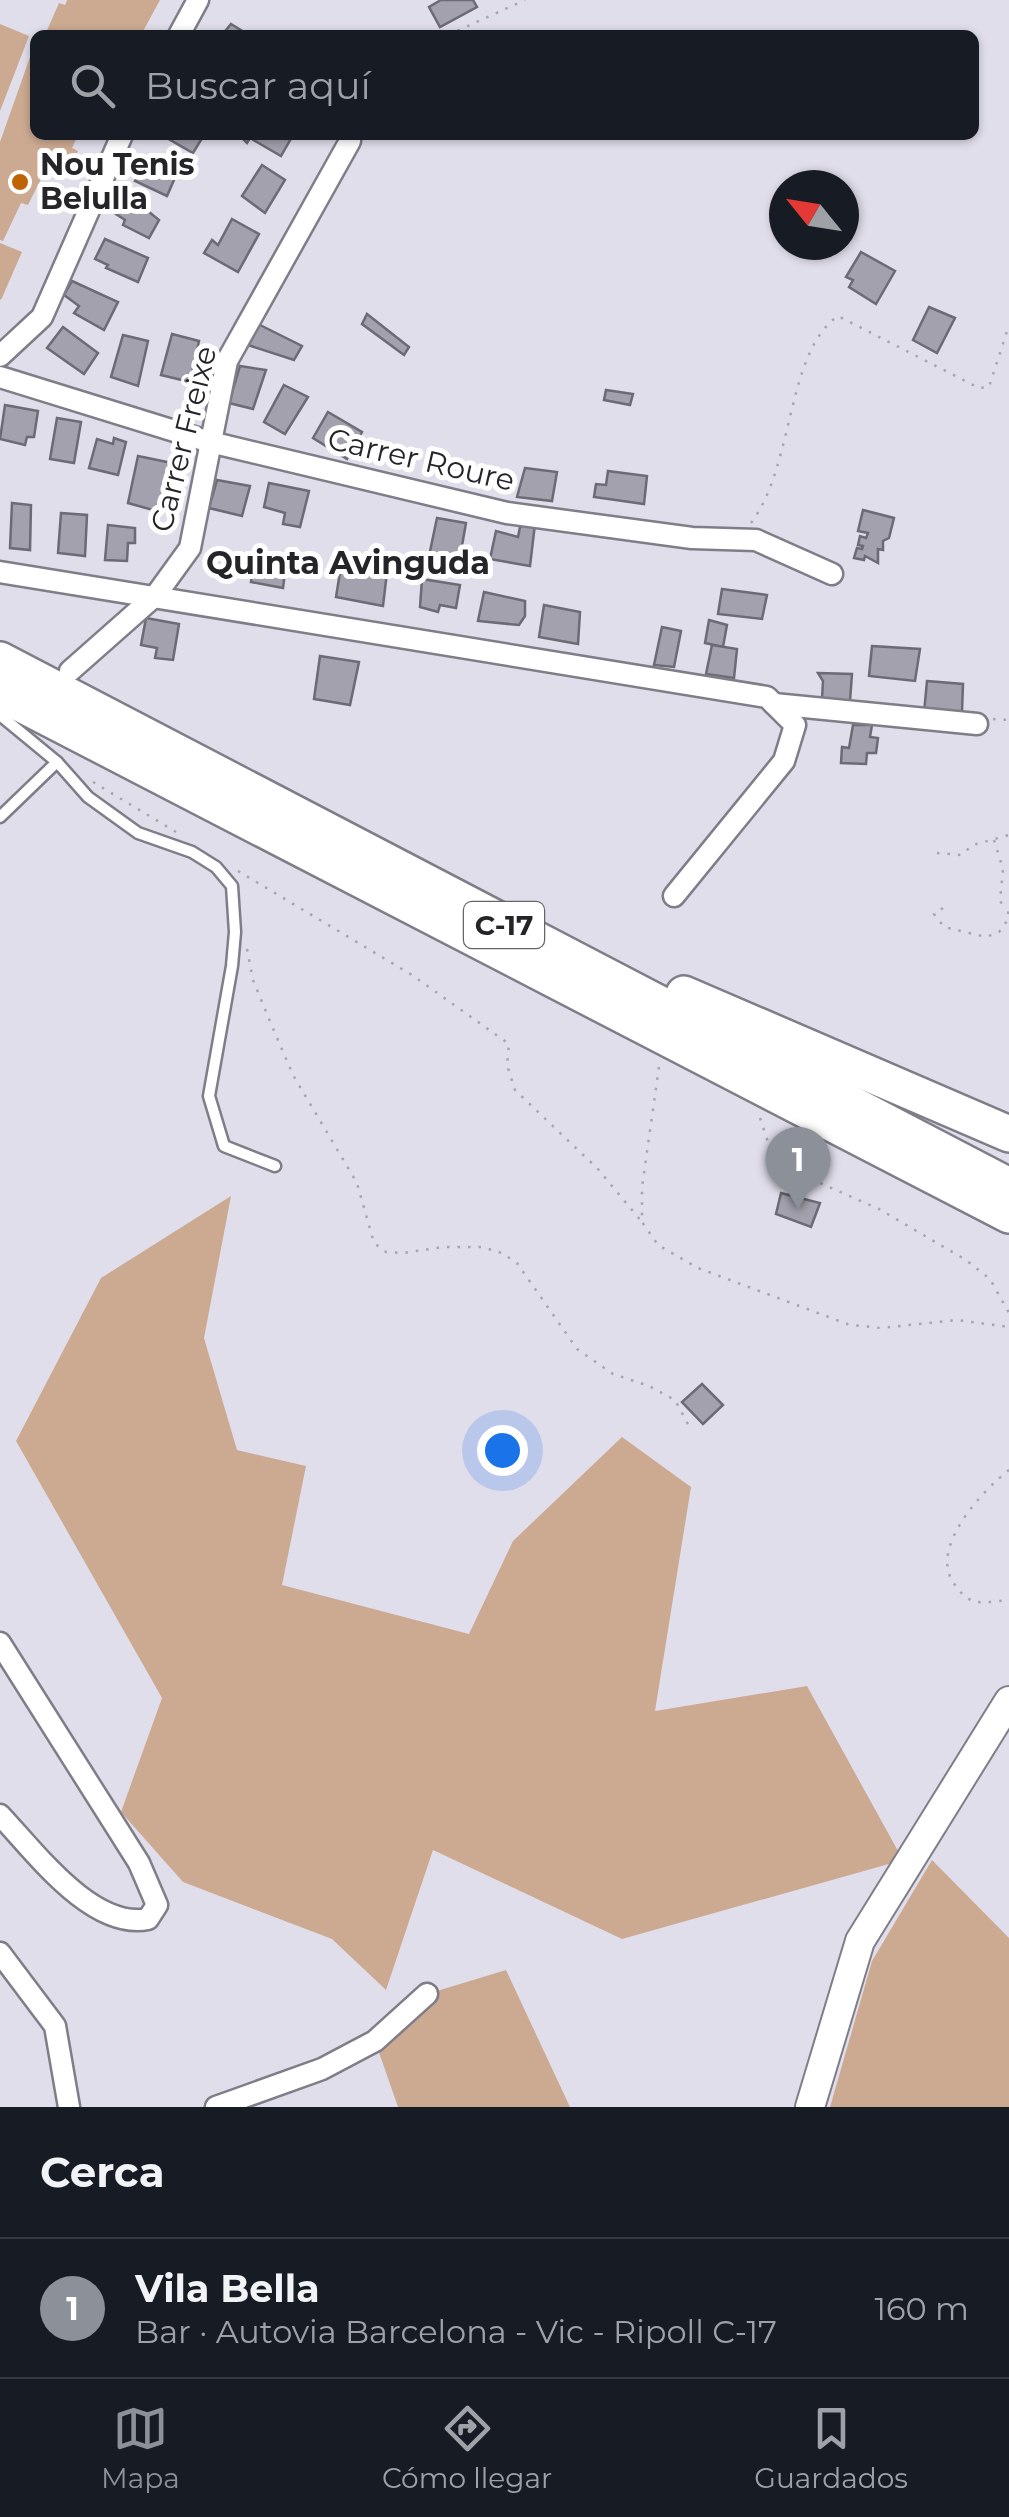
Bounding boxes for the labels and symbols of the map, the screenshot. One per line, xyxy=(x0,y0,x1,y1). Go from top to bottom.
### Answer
place label: Nou Tenis Belulla xyxy=(40,146,195,217)
north arrow xyxy=(769,170,859,260)
marker: Nou Tenis Belulla xyxy=(9,171,31,193)
street label: Carrer Freixe xyxy=(143,342,224,536)
street label: Carrer Roure xyxy=(324,420,518,499)
district label: Quinta Avinguda xyxy=(206,543,490,582)
road number: C-17 xyxy=(464,902,544,948)
pin: 1 xyxy=(766,1126,830,1209)
your location xyxy=(477,1425,528,1476)

